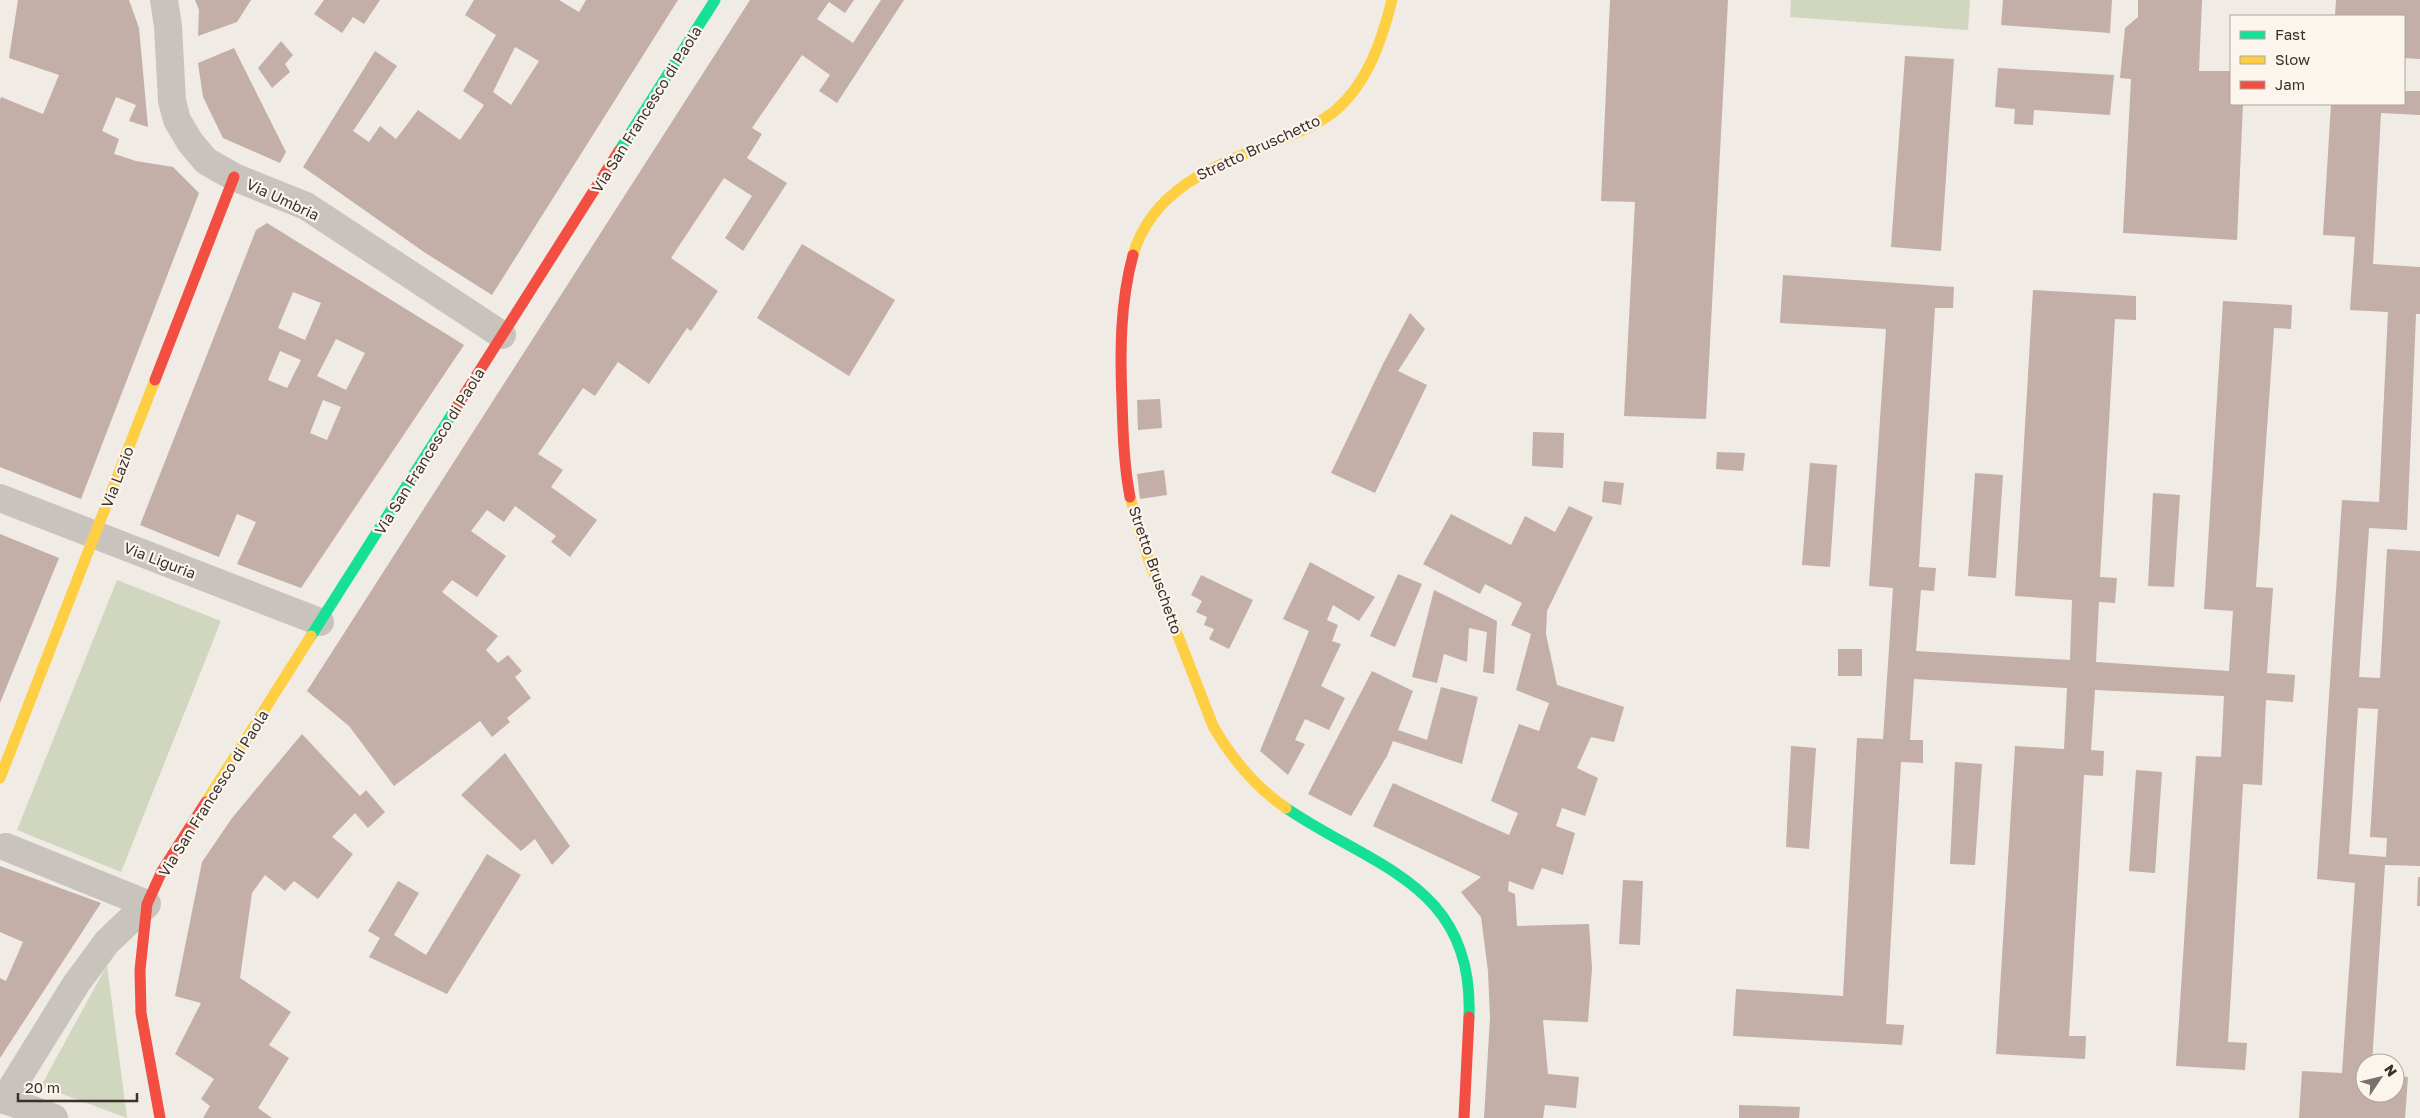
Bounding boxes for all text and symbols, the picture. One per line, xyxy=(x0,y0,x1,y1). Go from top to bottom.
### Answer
legend xyxy=(2230,15,2405,105)
street label: Via San Francesco di Paola xyxy=(587,22,705,196)
text: Fast xyxy=(2275,25,2306,43)
text: Slow xyxy=(2275,50,2310,68)
text: Jam xyxy=(2275,75,2305,93)
street label: Stretto Bruschetto xyxy=(1193,110,1323,184)
street label: Via Umbria xyxy=(244,174,322,224)
street label: Via San Francesco di Paola xyxy=(370,364,488,538)
street label: Via Lazio xyxy=(97,444,137,510)
street label: Stretto Bruschetto xyxy=(1126,504,1186,636)
street label: Via Liguria xyxy=(122,538,198,582)
street label: Via San Francesco di Paola xyxy=(154,706,272,880)
north arrow xyxy=(2355,1053,2405,1103)
text: N xyxy=(2381,1061,2401,1079)
scale bar xyxy=(18,1070,136,1102)
text: 20 m xyxy=(25,1078,60,1096)

